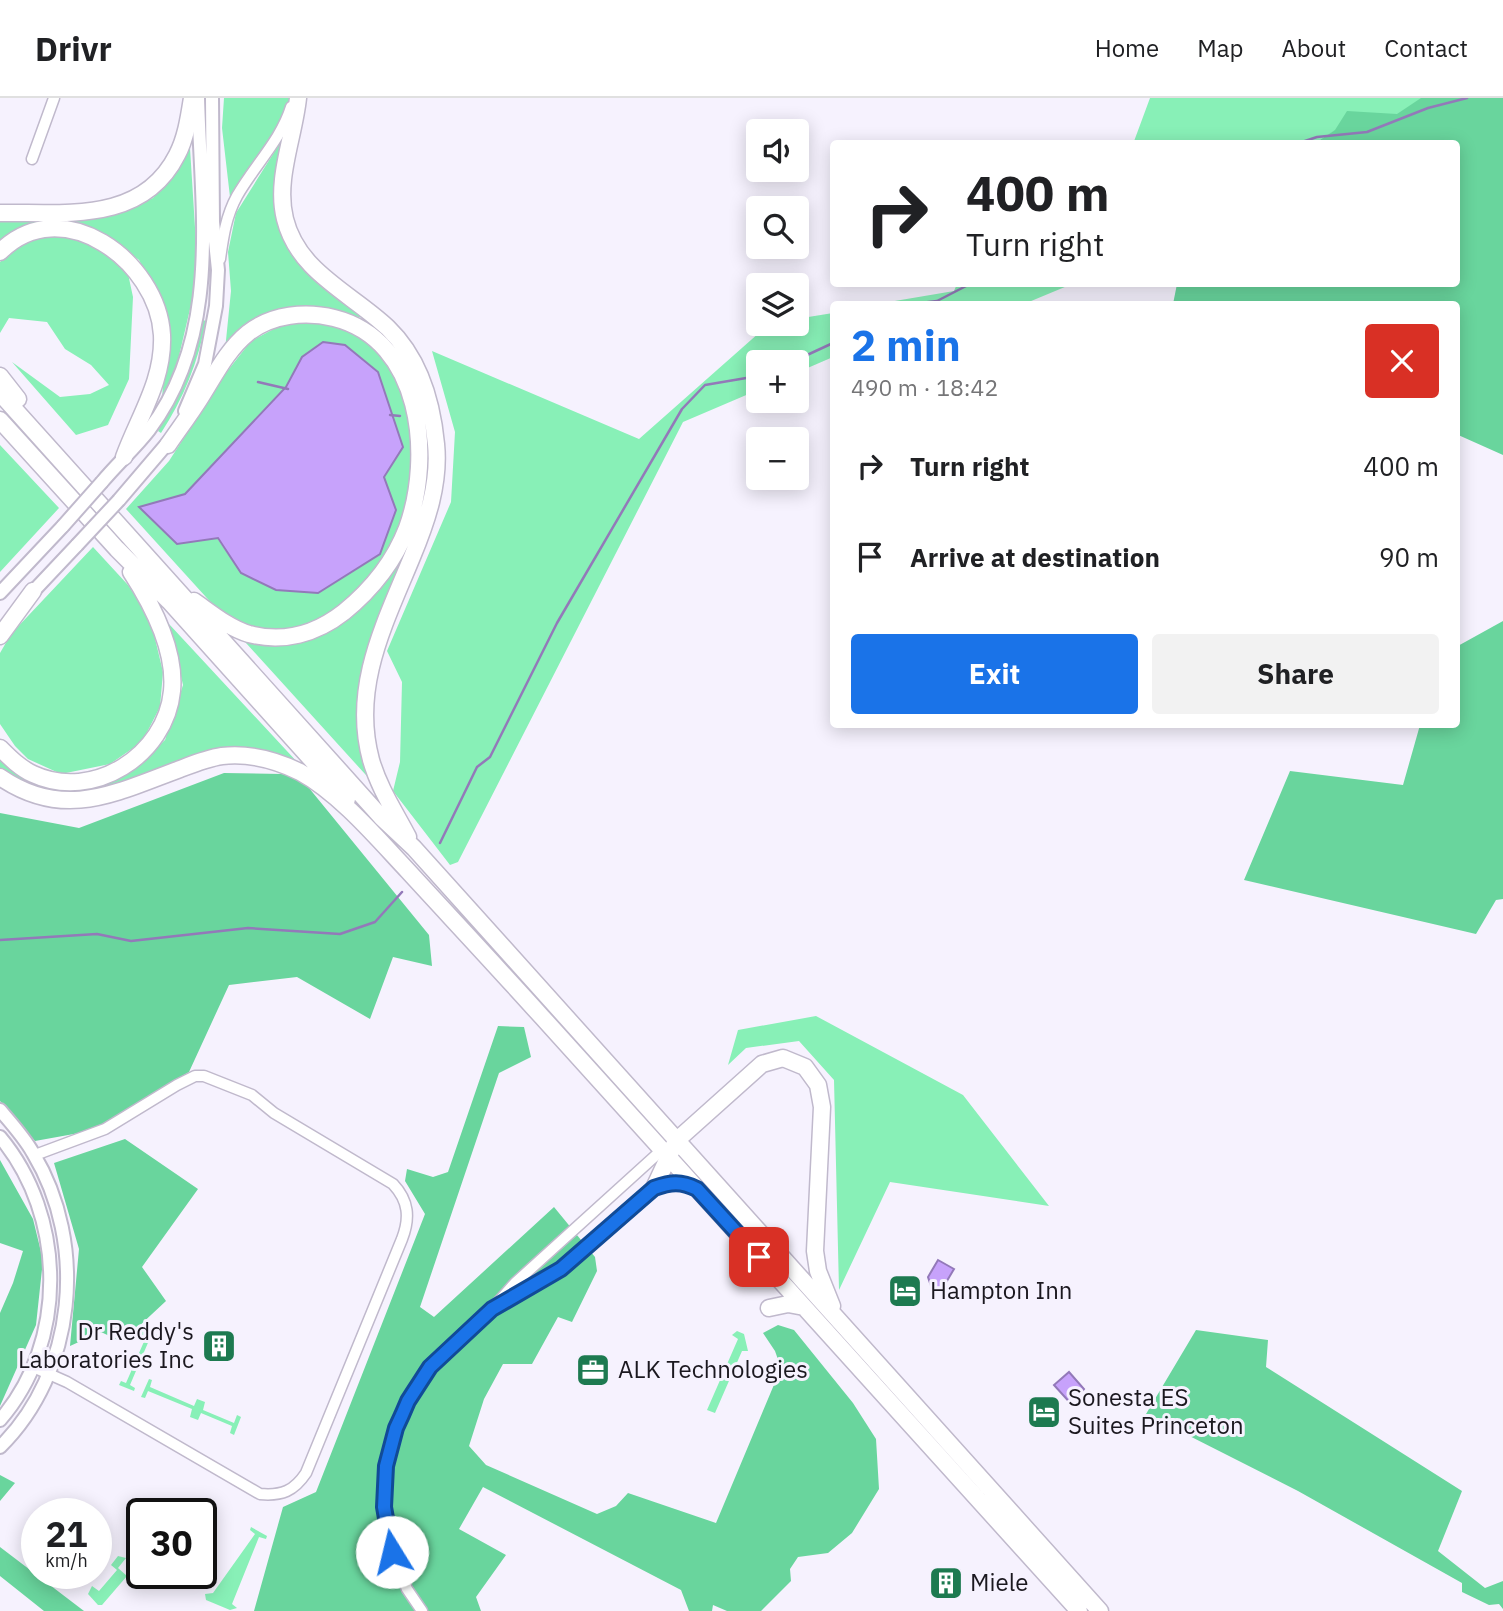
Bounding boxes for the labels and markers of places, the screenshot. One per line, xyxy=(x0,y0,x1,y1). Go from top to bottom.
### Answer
pin xyxy=(729,1227,789,1287)
hotel icon: Hampton Inn xyxy=(886,1272,924,1310)
place label: Hampton Inn xyxy=(930,1274,1072,1306)
place label: Dr Reddy's Laboratories Inc xyxy=(18,1315,194,1375)
building icon: Dr Reddy's Laboratories Inc xyxy=(200,1327,238,1365)
office icon: ALK Technologies xyxy=(574,1351,612,1389)
place label: ALK Technologies xyxy=(618,1353,808,1385)
place label: Sonesta ES Suites Princeton xyxy=(1068,1381,1244,1441)
hotel icon: Sonesta ES Suites Princeton xyxy=(1025,1393,1063,1431)
building icon: Miele xyxy=(927,1564,965,1602)
place label: Miele xyxy=(970,1566,1028,1598)

